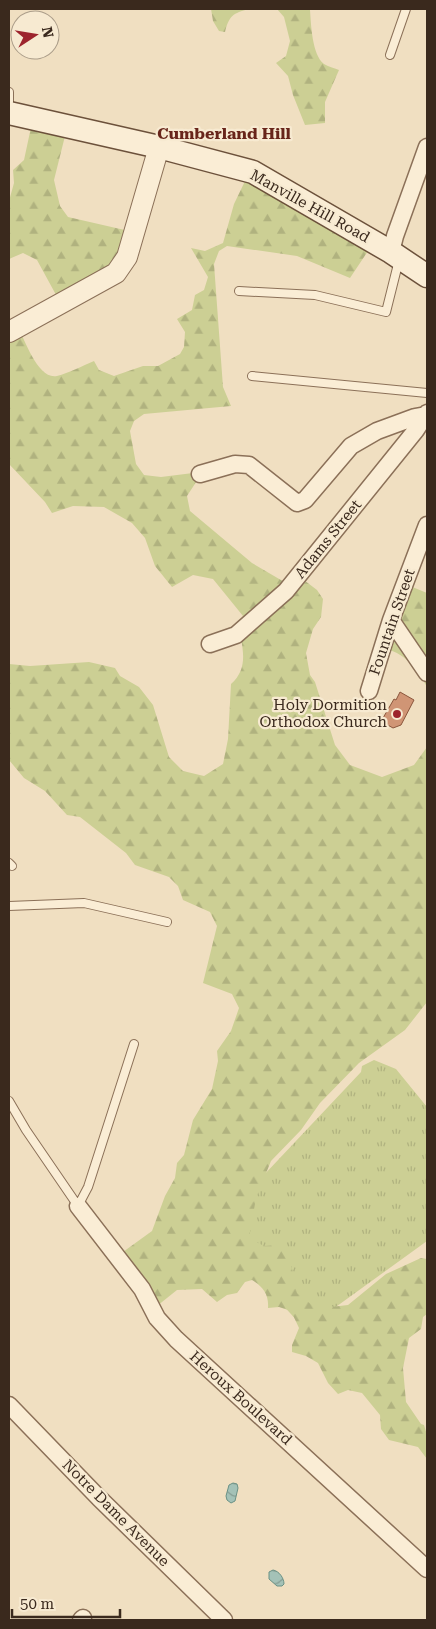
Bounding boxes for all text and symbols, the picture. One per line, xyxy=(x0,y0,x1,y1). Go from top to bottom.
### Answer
north arrow xyxy=(10,10,60,60)
text: N xyxy=(39,25,57,39)
district label: Cumberland Hill xyxy=(157,124,292,143)
street label: Manville Hill Road xyxy=(247,166,373,246)
street label: Adams Street xyxy=(291,496,365,582)
street label: Fountain Street xyxy=(365,566,419,678)
place label: Holy Dormition Orthodox Church xyxy=(259,696,387,731)
marker: Holy Dormition Orthodox Church xyxy=(391,708,403,720)
street label: Heroux Boulevard xyxy=(186,1347,296,1449)
street label: Notre Dame Avenue xyxy=(59,1456,173,1570)
scale bar xyxy=(12,1586,120,1618)
text: 50 m xyxy=(20,1595,55,1613)

